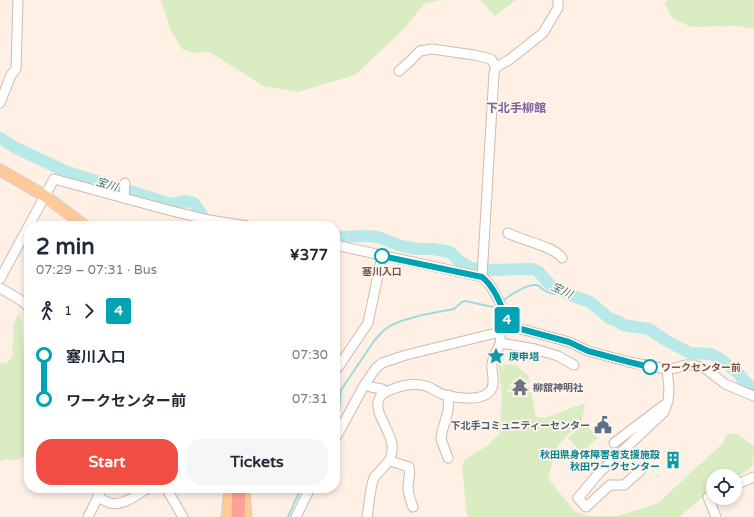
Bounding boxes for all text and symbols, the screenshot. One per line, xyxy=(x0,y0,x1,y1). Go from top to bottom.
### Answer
district label: 下北手柳館 xyxy=(486,101,546,115)
water label: 宝川 xyxy=(94,175,120,194)
text: 2 min xyxy=(36,234,95,260)
text: ¥377 xyxy=(290,246,328,264)
marker: 塞川入口 xyxy=(374,248,390,264)
text: 07:29 – 07:31 · Bus xyxy=(36,262,157,278)
place label: 塞川入口 xyxy=(362,266,402,278)
water label: 宝川 xyxy=(549,280,575,301)
icon: walk xyxy=(36,300,58,322)
icon: forward xyxy=(78,300,100,322)
text: 4 xyxy=(114,302,123,319)
text: 1 xyxy=(64,303,72,319)
line badge: 4 xyxy=(494,307,520,333)
text: 4 xyxy=(503,311,511,328)
place icon: 庚申塔 xyxy=(486,346,506,366)
text: 07:30 xyxy=(292,347,328,363)
text: 塞川入口 xyxy=(66,348,126,366)
place label: 庚申塔 xyxy=(508,351,540,363)
marker: ワークセンター前 xyxy=(642,359,658,375)
place label: ワークセンター前 xyxy=(661,362,741,374)
temple icon: 柳舘神明社 xyxy=(510,377,530,397)
place label: 柳舘神明社 xyxy=(532,382,584,394)
text: 07:31 xyxy=(292,391,328,407)
text: ワークセンター前 xyxy=(66,392,186,410)
public building icon: 下北手コミュニティーセンター xyxy=(593,415,613,435)
place label: 下北手コミュニティーセンター xyxy=(451,420,590,432)
button: Start xyxy=(36,439,178,485)
button: Tickets xyxy=(186,439,328,485)
place label: 秋田県身体障害者支援施設 秋田ワークセンター xyxy=(540,449,660,473)
building icon: 秋田県身体障害者支援施設 秋田ワークセンター xyxy=(663,450,683,470)
map controls xyxy=(706,469,742,505)
button: locate xyxy=(706,469,742,505)

